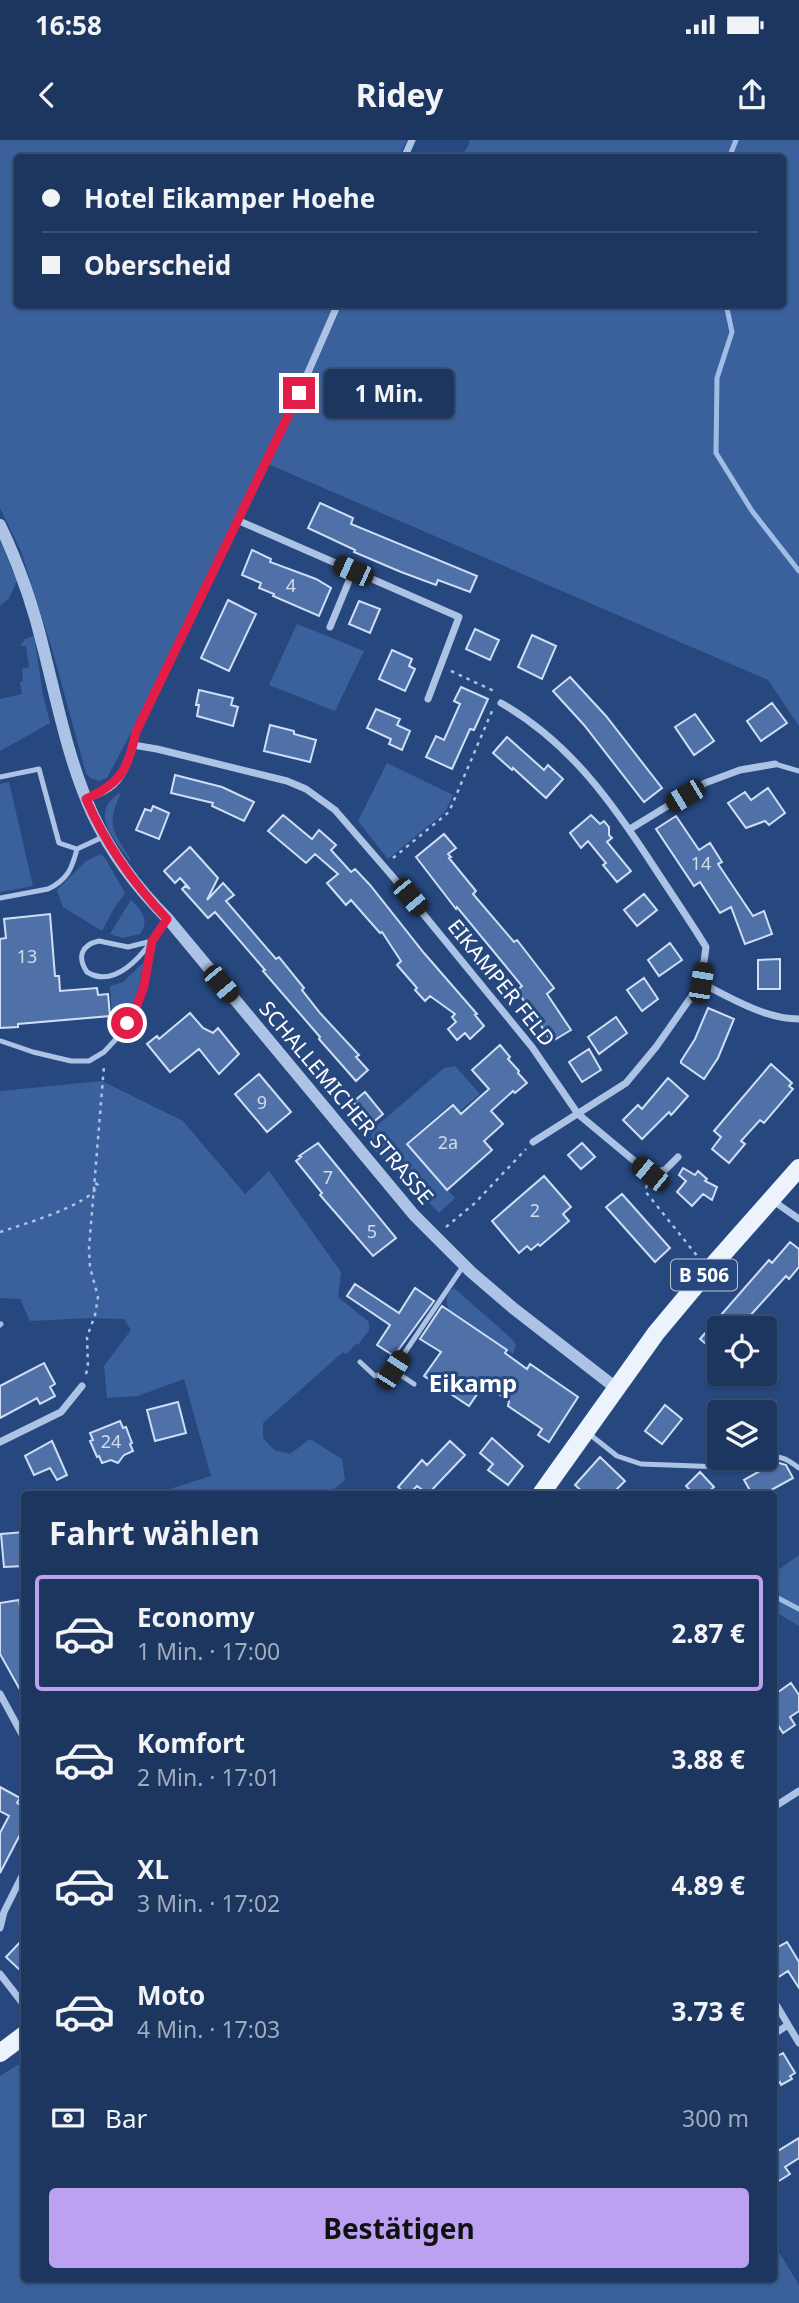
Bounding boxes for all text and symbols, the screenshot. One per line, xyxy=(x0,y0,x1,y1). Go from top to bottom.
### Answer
text: 16:58 xyxy=(35,7,102,43)
text: Ridey xyxy=(356,73,443,116)
icon: back xyxy=(28,76,66,114)
icon: share xyxy=(733,76,771,114)
text: Hotel Eikamper Hoehe xyxy=(84,180,375,216)
text: Oberscheid xyxy=(84,247,231,283)
callout: 1 Min. xyxy=(324,369,453,418)
route end xyxy=(283,377,315,409)
text: 1 Min. xyxy=(354,377,424,409)
car xyxy=(330,553,377,589)
house number: 4 xyxy=(286,573,296,597)
car xyxy=(662,776,709,816)
house number: 14 xyxy=(691,851,711,875)
car xyxy=(389,874,432,920)
street label: EIKAMPER FELD xyxy=(442,913,562,1052)
house number: 13 xyxy=(17,944,37,968)
car xyxy=(200,961,243,1007)
car xyxy=(688,961,715,1005)
street label: SCHALLEMICHER STRASSE xyxy=(253,995,440,1210)
route start xyxy=(111,1007,143,1039)
house number: 9 xyxy=(257,1090,267,1114)
house number: 2a xyxy=(438,1130,458,1154)
car xyxy=(628,1153,673,1195)
house number: 7 xyxy=(323,1165,333,1189)
house number: 2 xyxy=(530,1198,540,1222)
house number: 5 xyxy=(367,1219,377,1243)
road number: B 506 xyxy=(671,1260,737,1290)
map controls xyxy=(707,1316,777,1470)
button: locate xyxy=(707,1316,777,1386)
car xyxy=(373,1347,414,1393)
district label: Eikamp xyxy=(429,1366,517,1399)
button: layers xyxy=(707,1400,777,1470)
house number: 24 xyxy=(101,1429,121,1453)
text: Fahrt wählen xyxy=(49,1511,260,1554)
text: Economy xyxy=(137,1599,255,1635)
icon: car xyxy=(53,1602,116,1665)
text: 2.87 € xyxy=(671,1615,745,1651)
text: 1 Min. · 17:00 xyxy=(137,1635,280,1667)
text: Komfort xyxy=(137,1725,245,1761)
icon: car xyxy=(53,1728,116,1791)
text: 3.88 € xyxy=(671,1741,745,1777)
text: 2 Min. · 17:01 xyxy=(137,1761,280,1793)
text: XL xyxy=(137,1851,169,1887)
icon: car xyxy=(53,1854,116,1917)
text: 4.89 € xyxy=(671,1867,745,1903)
text: 3 Min. · 17:02 xyxy=(137,1887,280,1919)
text: Moto xyxy=(137,1977,205,2013)
icon: car xyxy=(53,1980,116,2043)
text: 3.73 € xyxy=(671,1993,745,2029)
text: 4 Min. · 17:03 xyxy=(137,2013,280,2045)
icon: cash xyxy=(49,2099,87,2137)
text: Bar xyxy=(105,2100,147,2136)
text: 300 m xyxy=(682,2102,749,2134)
button: Bestätigen xyxy=(49,2188,749,2268)

